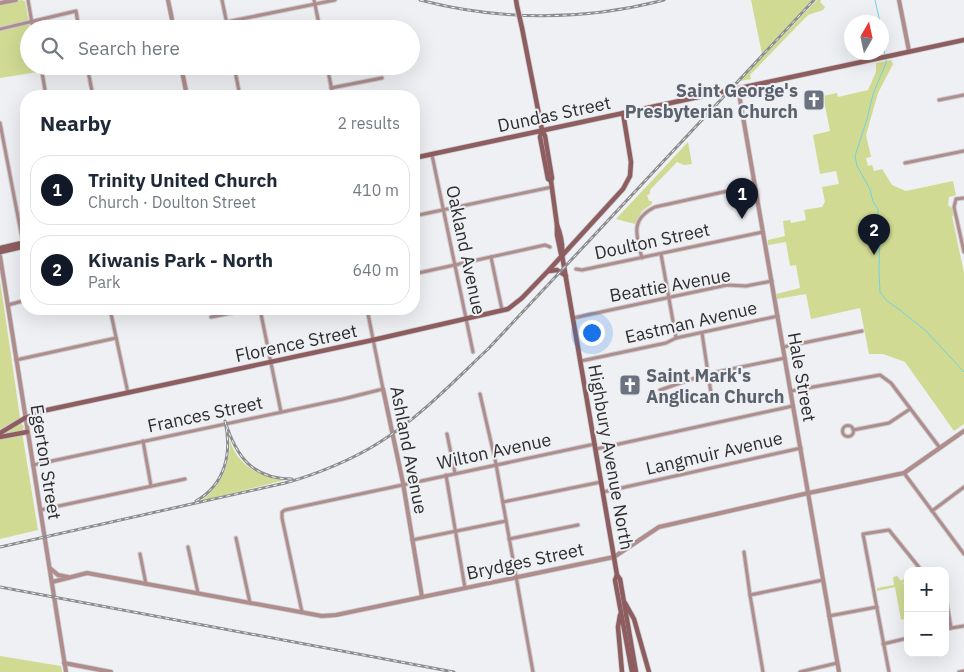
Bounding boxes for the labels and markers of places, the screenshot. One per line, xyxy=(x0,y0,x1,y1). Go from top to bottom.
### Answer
place label: Saint George's Presbyterian Church xyxy=(625,79,798,123)
church icon: Saint George's Presbyterian Church xyxy=(802,88,826,112)
pin: 1 xyxy=(726,178,758,219)
pin: 2 xyxy=(858,214,890,255)
place label: Saint Mark's Anglican Church xyxy=(646,364,785,408)
church icon: Saint Mark's Anglican Church xyxy=(618,373,642,397)

